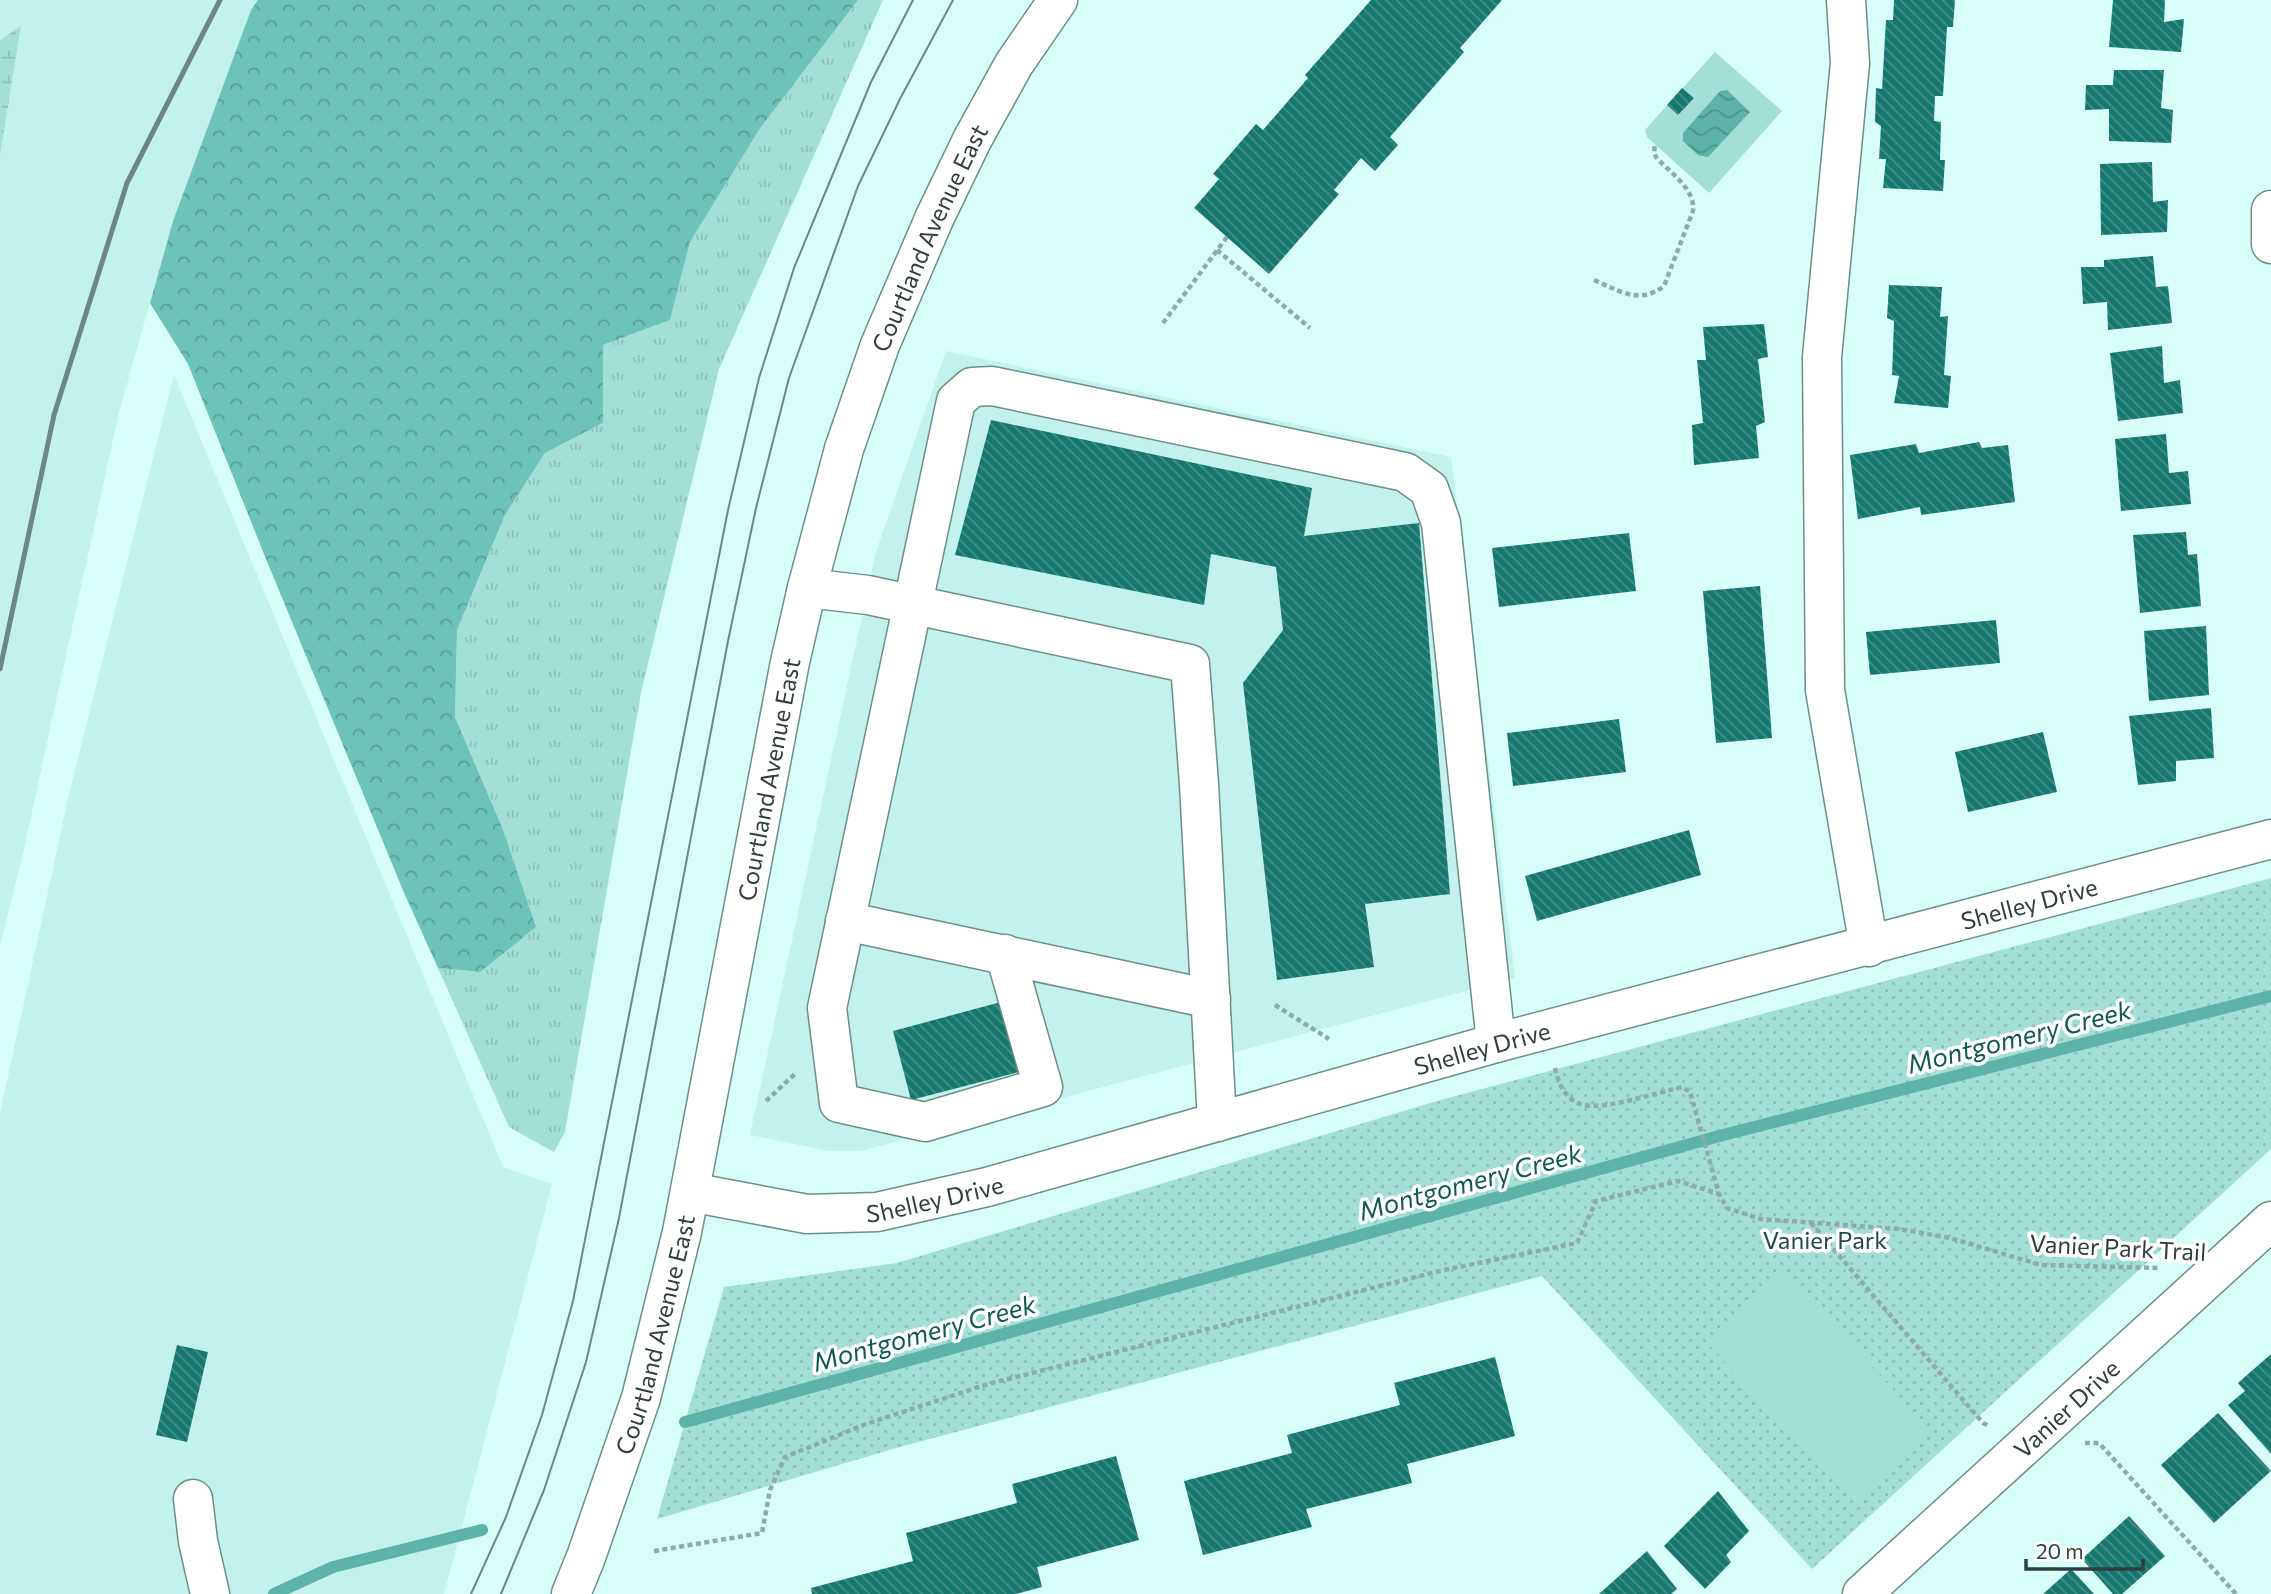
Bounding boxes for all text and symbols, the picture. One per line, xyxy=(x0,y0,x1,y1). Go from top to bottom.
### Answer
street label: Courtland Avenue East xyxy=(865,118,993,356)
street label: Courtland Avenue East xyxy=(731,655,805,903)
street label: Shelley Drive xyxy=(1958,871,2100,935)
water label: Montgomery Creek xyxy=(1904,993,2135,1079)
street label: Shelley Drive xyxy=(1410,1015,1553,1080)
water label: Montgomery Creek xyxy=(1355,1136,1586,1226)
street label: Shelley Drive xyxy=(865,1169,1007,1227)
street label: Courtland Avenue East xyxy=(608,1212,699,1458)
park label: Vanier Park xyxy=(1763,1225,1887,1254)
street label: Vanier Park Trail xyxy=(2029,1228,2207,1266)
water label: Montgomery Creek xyxy=(809,1287,1040,1377)
street label: Vanier Drive xyxy=(2007,1353,2125,1463)
scale bar xyxy=(2026,1528,2143,1572)
text: 20 m xyxy=(2036,1538,2084,1563)

